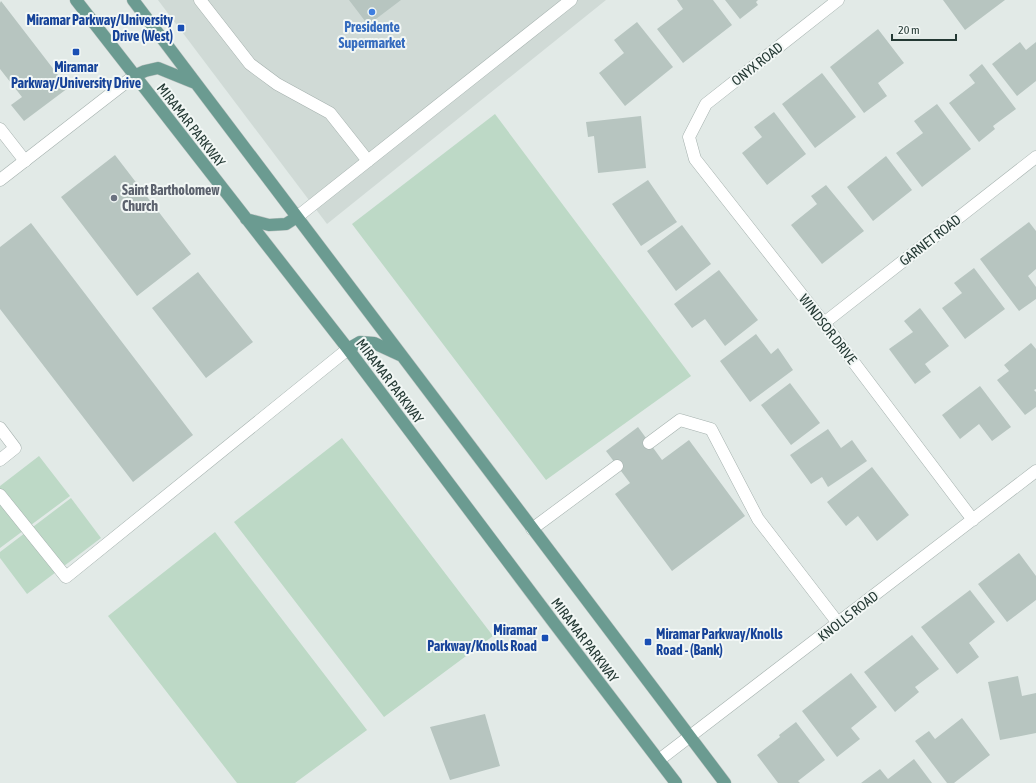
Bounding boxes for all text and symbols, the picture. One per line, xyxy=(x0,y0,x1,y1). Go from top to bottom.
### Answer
marker: Presidente Supermarket xyxy=(367,7,377,17)
place label: Miramar Parkway/University Drive (West) xyxy=(26,12,173,44)
scale bar xyxy=(892,16,956,42)
place label: Presidente Supermarket xyxy=(339,19,405,51)
marker: Miramar Parkway/University Drive (West) xyxy=(176,23,186,33)
text: 20 m xyxy=(898,23,920,37)
street label: ONYX ROAD xyxy=(728,39,786,89)
marker: Miramar Parkway/University Drive xyxy=(71,47,81,57)
place label: Miramar Parkway/University Drive xyxy=(11,59,141,91)
street label: MIRAMAR PARKWAY xyxy=(154,80,229,170)
place label: Saint Bartholomew Church xyxy=(122,182,220,214)
marker: Saint Bartholomew Church xyxy=(109,193,119,203)
street label: GARNET ROAD xyxy=(896,211,964,269)
street label: WINDSOR DRIVE xyxy=(796,291,860,367)
street label: MIRAMAR PARKWAY xyxy=(353,336,427,427)
street label: KNOLLS ROAD xyxy=(815,588,881,644)
street label: MIRAMAR PARKWAY xyxy=(548,595,622,686)
place label: Miramar Parkway/Knolls Road xyxy=(427,622,538,654)
place label: Miramar Parkway/Knolls Road - (Bank) xyxy=(656,626,783,658)
marker: Miramar Parkway/Knolls Road xyxy=(540,633,550,643)
marker: Miramar Parkway/Knolls Road - (Bank) xyxy=(643,637,653,647)

